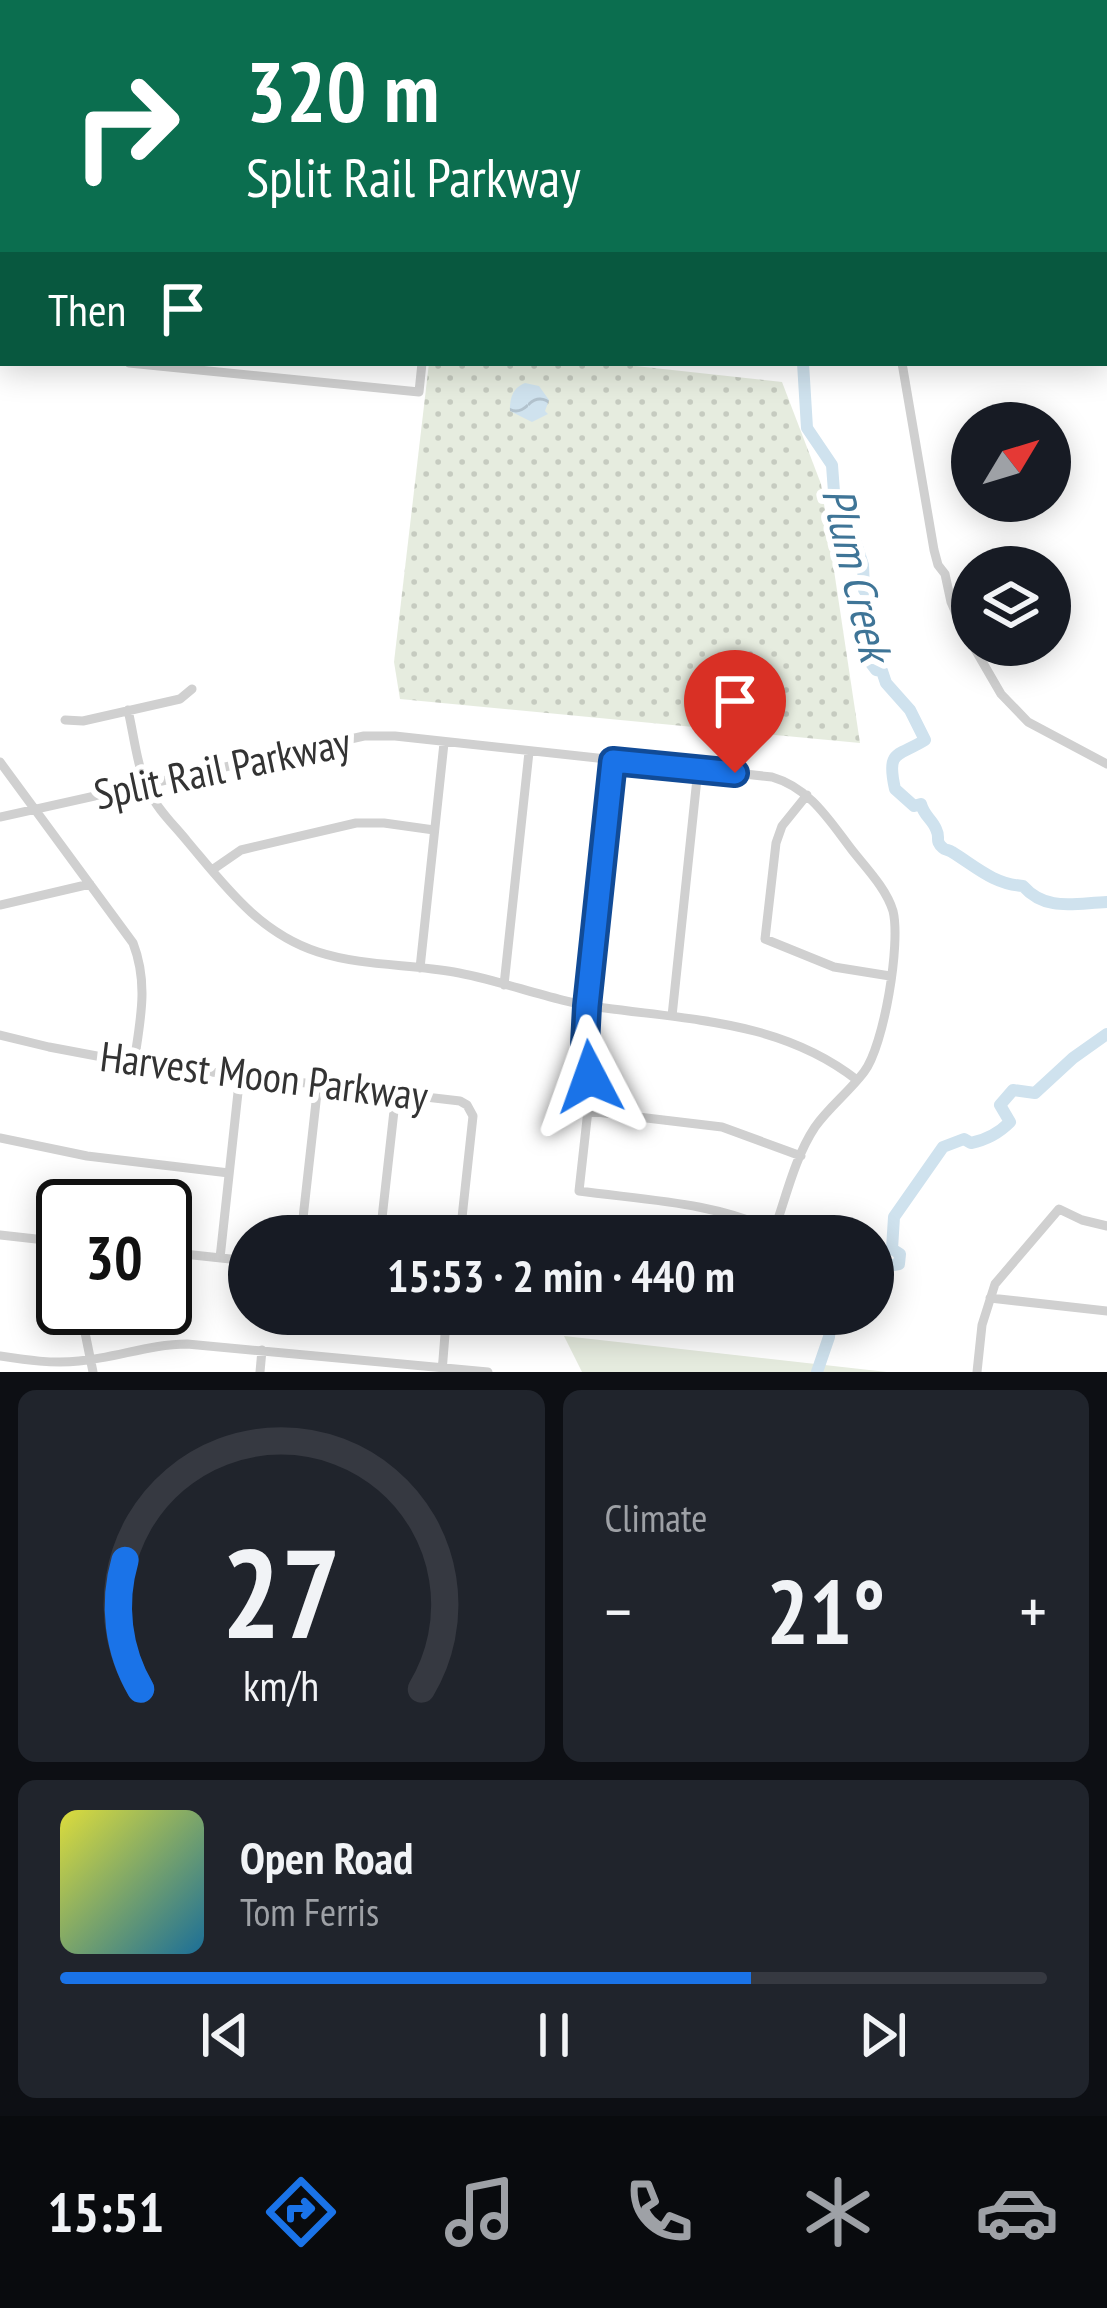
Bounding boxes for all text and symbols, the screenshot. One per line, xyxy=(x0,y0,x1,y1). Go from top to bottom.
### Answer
text: 320 m xyxy=(246,36,439,145)
icon: right xyxy=(48,48,204,204)
text: Split Rail Parkway xyxy=(246,142,580,212)
icon: arrive xyxy=(150,276,216,342)
text: Then xyxy=(48,280,126,338)
north arrow xyxy=(951,402,1071,522)
map controls xyxy=(951,402,1071,666)
water label: Plum Creek xyxy=(810,482,907,670)
button: layers xyxy=(951,546,1071,666)
pin xyxy=(684,650,786,773)
icon: arrive xyxy=(702,668,768,734)
street label: Split Rail Parkway xyxy=(89,714,355,821)
position arrow xyxy=(527,1014,653,1140)
street label: Harvest Moon Parkway xyxy=(97,1028,431,1123)
speed limit sign: 30 xyxy=(36,1179,192,1335)
text: 15:53 · 2 min · 440 m xyxy=(387,1246,735,1304)
text: Climate xyxy=(605,1492,707,1543)
text: 27 xyxy=(222,1511,341,1672)
text: 21° xyxy=(766,1552,885,1669)
text: − xyxy=(605,1568,632,1653)
text: + xyxy=(1020,1568,1047,1653)
text: km/h xyxy=(243,1657,319,1713)
text: Open Road xyxy=(240,1828,413,1886)
text: Tom Ferris xyxy=(240,1886,379,1937)
icon: previous xyxy=(192,2002,258,2068)
icon: pause xyxy=(521,2002,587,2068)
icon: next xyxy=(850,2002,916,2068)
icon: directions xyxy=(259,2170,343,2254)
icon: music xyxy=(438,2170,522,2254)
icon: phone xyxy=(617,2170,701,2254)
icon: climate xyxy=(796,2170,880,2254)
icon: car xyxy=(975,2170,1059,2254)
text: 15:51 xyxy=(48,2177,164,2247)

